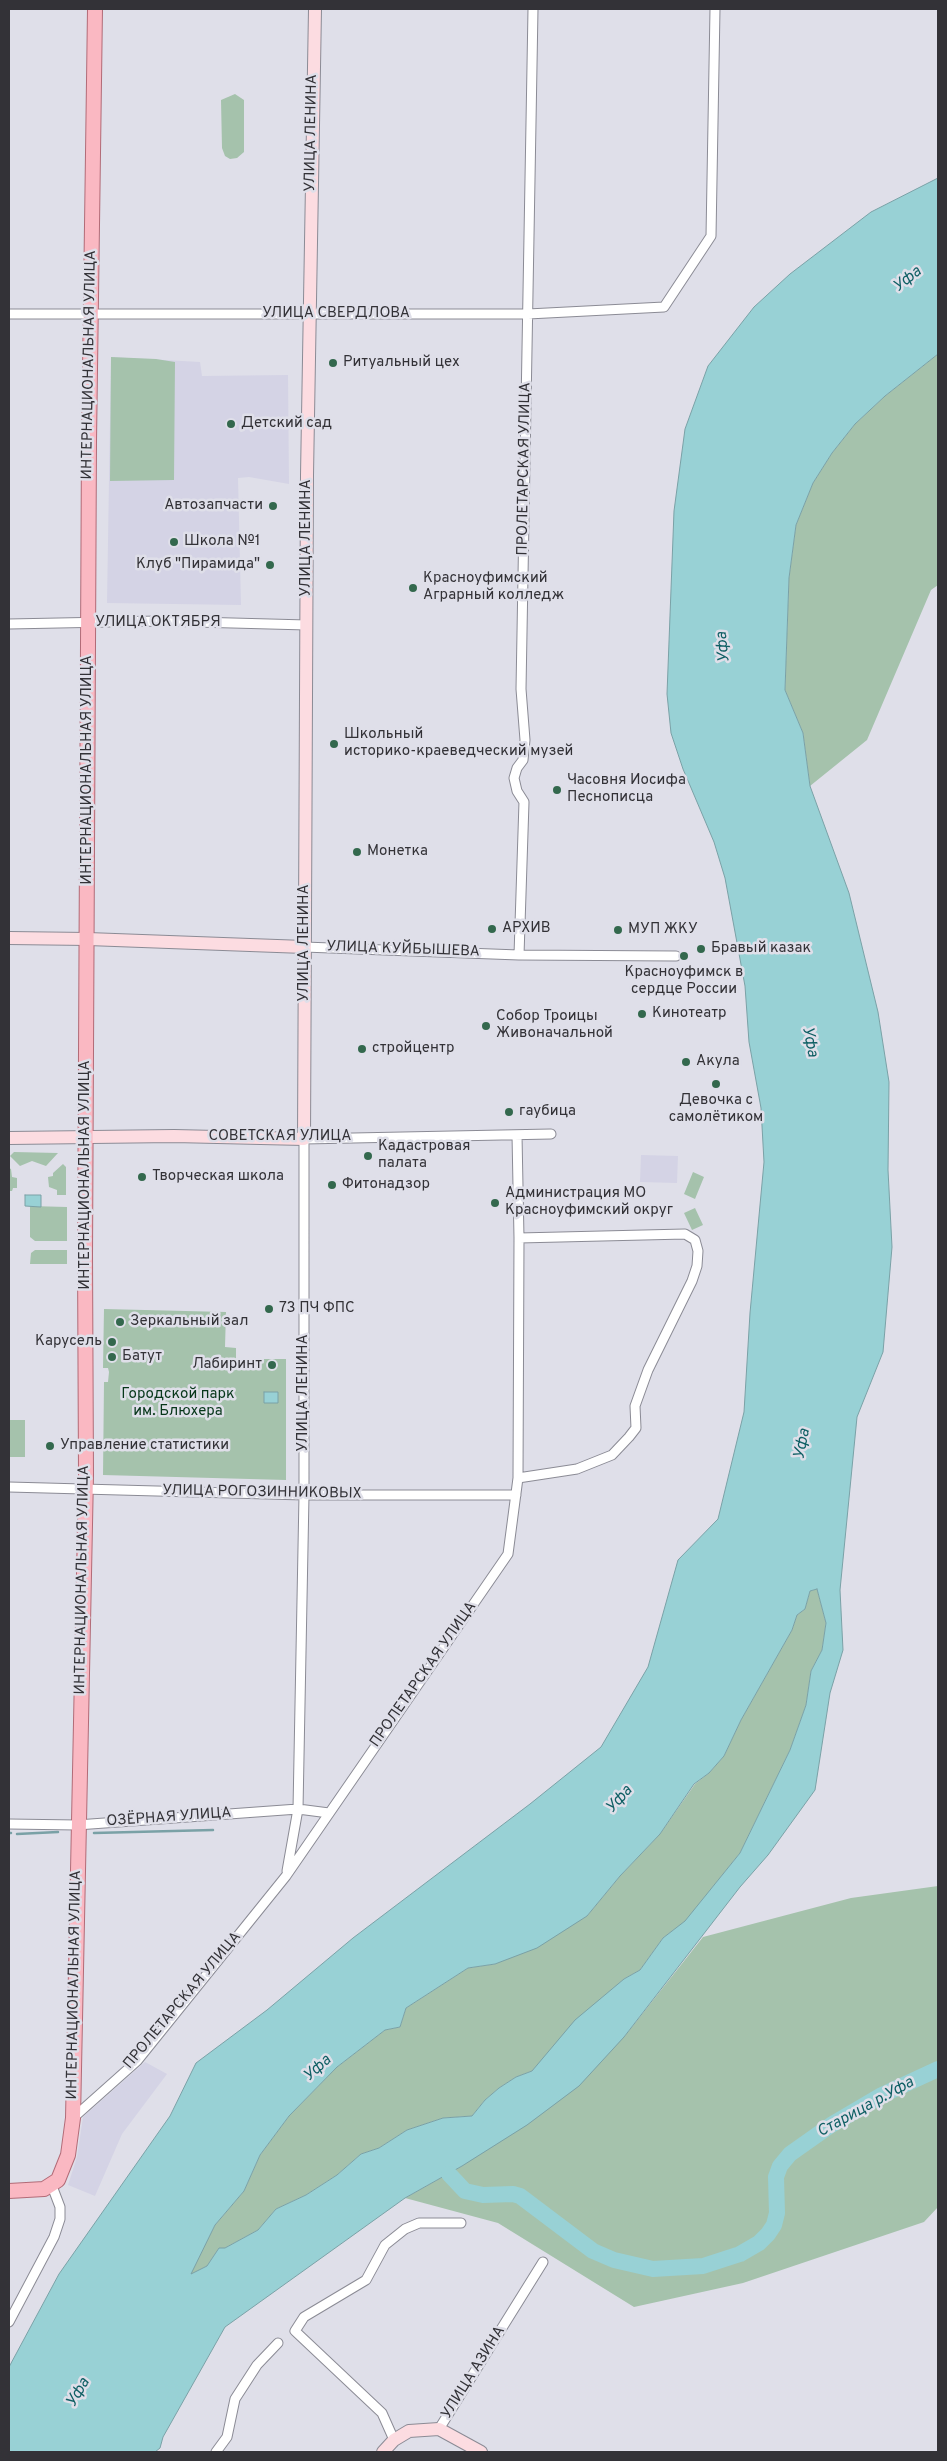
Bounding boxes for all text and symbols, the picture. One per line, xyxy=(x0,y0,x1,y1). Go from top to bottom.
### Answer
street label: УЛИЦА ЛЕНИНА xyxy=(302,74,322,192)
street label: ИНТЕРНАЦИОНАЛЬНАЯ УЛИЦА xyxy=(79,250,101,480)
water label: Уфа xyxy=(890,263,926,297)
street label: УЛИЦА СВЕРДЛОВА xyxy=(262,305,410,323)
place label: Ритуальный цех xyxy=(343,354,460,372)
marker: Ритуальный цех xyxy=(327,357,339,369)
street label: ПРОЛЕТАРСКАЯ УЛИЦА xyxy=(514,382,536,556)
place label: Детский сад xyxy=(241,415,332,433)
marker: Детский сад xyxy=(225,418,237,430)
street label: УЛИЦА ЛЕНИНА xyxy=(298,479,316,597)
place label: Автозапчасти xyxy=(164,497,263,515)
marker: Автозапчасти xyxy=(267,500,279,512)
place label: Школа №1 xyxy=(184,533,260,551)
marker: Школа №1 xyxy=(168,536,180,548)
place label: Клуб "Пирамида" xyxy=(136,556,260,574)
marker: Клуб "Пирамида" xyxy=(264,559,276,571)
place label: Красноуфимский Аграрный колледж xyxy=(423,570,564,605)
marker: Красноуфимский Аграрный колледж xyxy=(407,582,419,594)
street label: УЛИЦА ОКТЯБРЯ xyxy=(95,614,221,632)
water label: Уфа xyxy=(713,631,735,663)
street label: ИНТЕРНАЦИОНАЛЬНАЯ УЛИЦА xyxy=(79,655,97,885)
place label: Школьный историко-краеведческий музей xyxy=(344,726,573,761)
marker: Школьный историко-краеведческий музей xyxy=(328,738,340,750)
place label: Часовня Иосифа Песнописца xyxy=(567,772,686,807)
marker: Часовня Иосифа Песнописца xyxy=(551,784,563,796)
place label: Монетка xyxy=(367,843,428,861)
marker: Монетка xyxy=(351,846,363,858)
street label: УЛИЦА ЛЕНИНА xyxy=(296,884,314,1002)
place label: АРХИВ xyxy=(502,920,551,938)
place label: МУП ЖКУ xyxy=(628,921,698,939)
marker: АРХИВ xyxy=(486,923,498,935)
marker: МУП ЖКУ xyxy=(612,924,624,936)
street label: УЛИЦА КУЙБЫШЕВА xyxy=(326,938,480,962)
place label: Бравый казак xyxy=(711,940,811,958)
marker: Бравый казак xyxy=(695,943,707,955)
marker: Красноуфимск в сердце России xyxy=(678,950,690,962)
place label: Красноуфимск в сердце России xyxy=(625,964,743,999)
place label: Кинотеатр xyxy=(652,1005,727,1023)
place label: Собор Троицы Живоначальной xyxy=(496,1008,613,1043)
marker: Кинотеатр xyxy=(636,1008,648,1020)
marker: Собор Троицы Живоначальной xyxy=(480,1020,492,1032)
water label: Уфа xyxy=(797,1025,821,1059)
place label: стройцентр xyxy=(372,1040,454,1058)
marker: стройцентр xyxy=(356,1043,368,1055)
place label: Акула xyxy=(696,1053,740,1071)
marker: Акула xyxy=(680,1056,692,1068)
street label: ИНТЕРНАЦИОНАЛЬНАЯ УЛИЦА xyxy=(77,1060,95,1290)
marker: Девочка с самолётиком xyxy=(710,1078,722,1090)
place label: Девочка с самолётиком xyxy=(669,1092,763,1127)
place label: гаубица xyxy=(519,1103,576,1121)
marker: гаубица xyxy=(503,1106,515,1118)
street label: СОВЕТСКАЯ УЛИЦА xyxy=(208,1128,352,1146)
place label: Кадастровая палата xyxy=(378,1138,470,1173)
marker: Кадастровая палата xyxy=(362,1150,374,1162)
place label: Творческая школа xyxy=(152,1168,284,1186)
marker: Творческая школа xyxy=(136,1171,148,1183)
place label: Фитонадзор xyxy=(342,1176,430,1194)
marker: Фитонадзор xyxy=(326,1179,338,1191)
place label: Администрация МО Красноуфимский округ xyxy=(505,1185,673,1220)
marker: Администрация МО Красноуфимский округ xyxy=(489,1197,501,1209)
place label: 73 ПЧ ФПС xyxy=(279,1300,355,1318)
marker: 73 ПЧ ФПС xyxy=(263,1303,275,1315)
place label: Зеркальный зал xyxy=(130,1313,248,1331)
marker: Зеркальный зал xyxy=(114,1316,126,1328)
place label: Карусель xyxy=(35,1333,102,1351)
street label: УЛИЦА ЛЕНИНА xyxy=(295,1334,313,1452)
marker: Карусель xyxy=(106,1336,118,1348)
place label: Батут xyxy=(122,1348,162,1366)
marker: Батут xyxy=(106,1351,118,1363)
place label: Лабиринт xyxy=(192,1356,262,1374)
marker: Лабиринт xyxy=(266,1359,278,1371)
park label: Городской парк им. Блюхера xyxy=(121,1386,235,1421)
water label: Уфа xyxy=(791,1427,815,1461)
place label: Управление статистики xyxy=(60,1437,229,1455)
marker: Управление статистики xyxy=(44,1440,56,1452)
street label: ИНТЕРНАЦИОНАЛЬНАЯ УЛИЦА xyxy=(72,1465,94,1695)
street label: УЛИЦА РОГОЗИННИКОВЫХ xyxy=(162,1482,362,1504)
street label: ПРОЛЕТАРСКАЯ УЛИЦА xyxy=(367,1599,481,1751)
water label: Уфа xyxy=(603,1782,637,1818)
street label: ОЗЁРНАЯ УЛИЦА xyxy=(106,1805,232,1831)
street label: ИНТЕРНАЦИОНАЛЬНАЯ УЛИЦА xyxy=(64,1870,86,2100)
street label: ПРОЛЕТАРСКАЯ УЛИЦА xyxy=(120,1929,246,2073)
water label: Уфа xyxy=(300,2052,336,2086)
water label: Старица р.Уфа xyxy=(814,2074,918,2142)
street label: УЛИЦА АЗИНА xyxy=(438,2323,510,2423)
water label: Уфа xyxy=(63,2375,95,2411)

